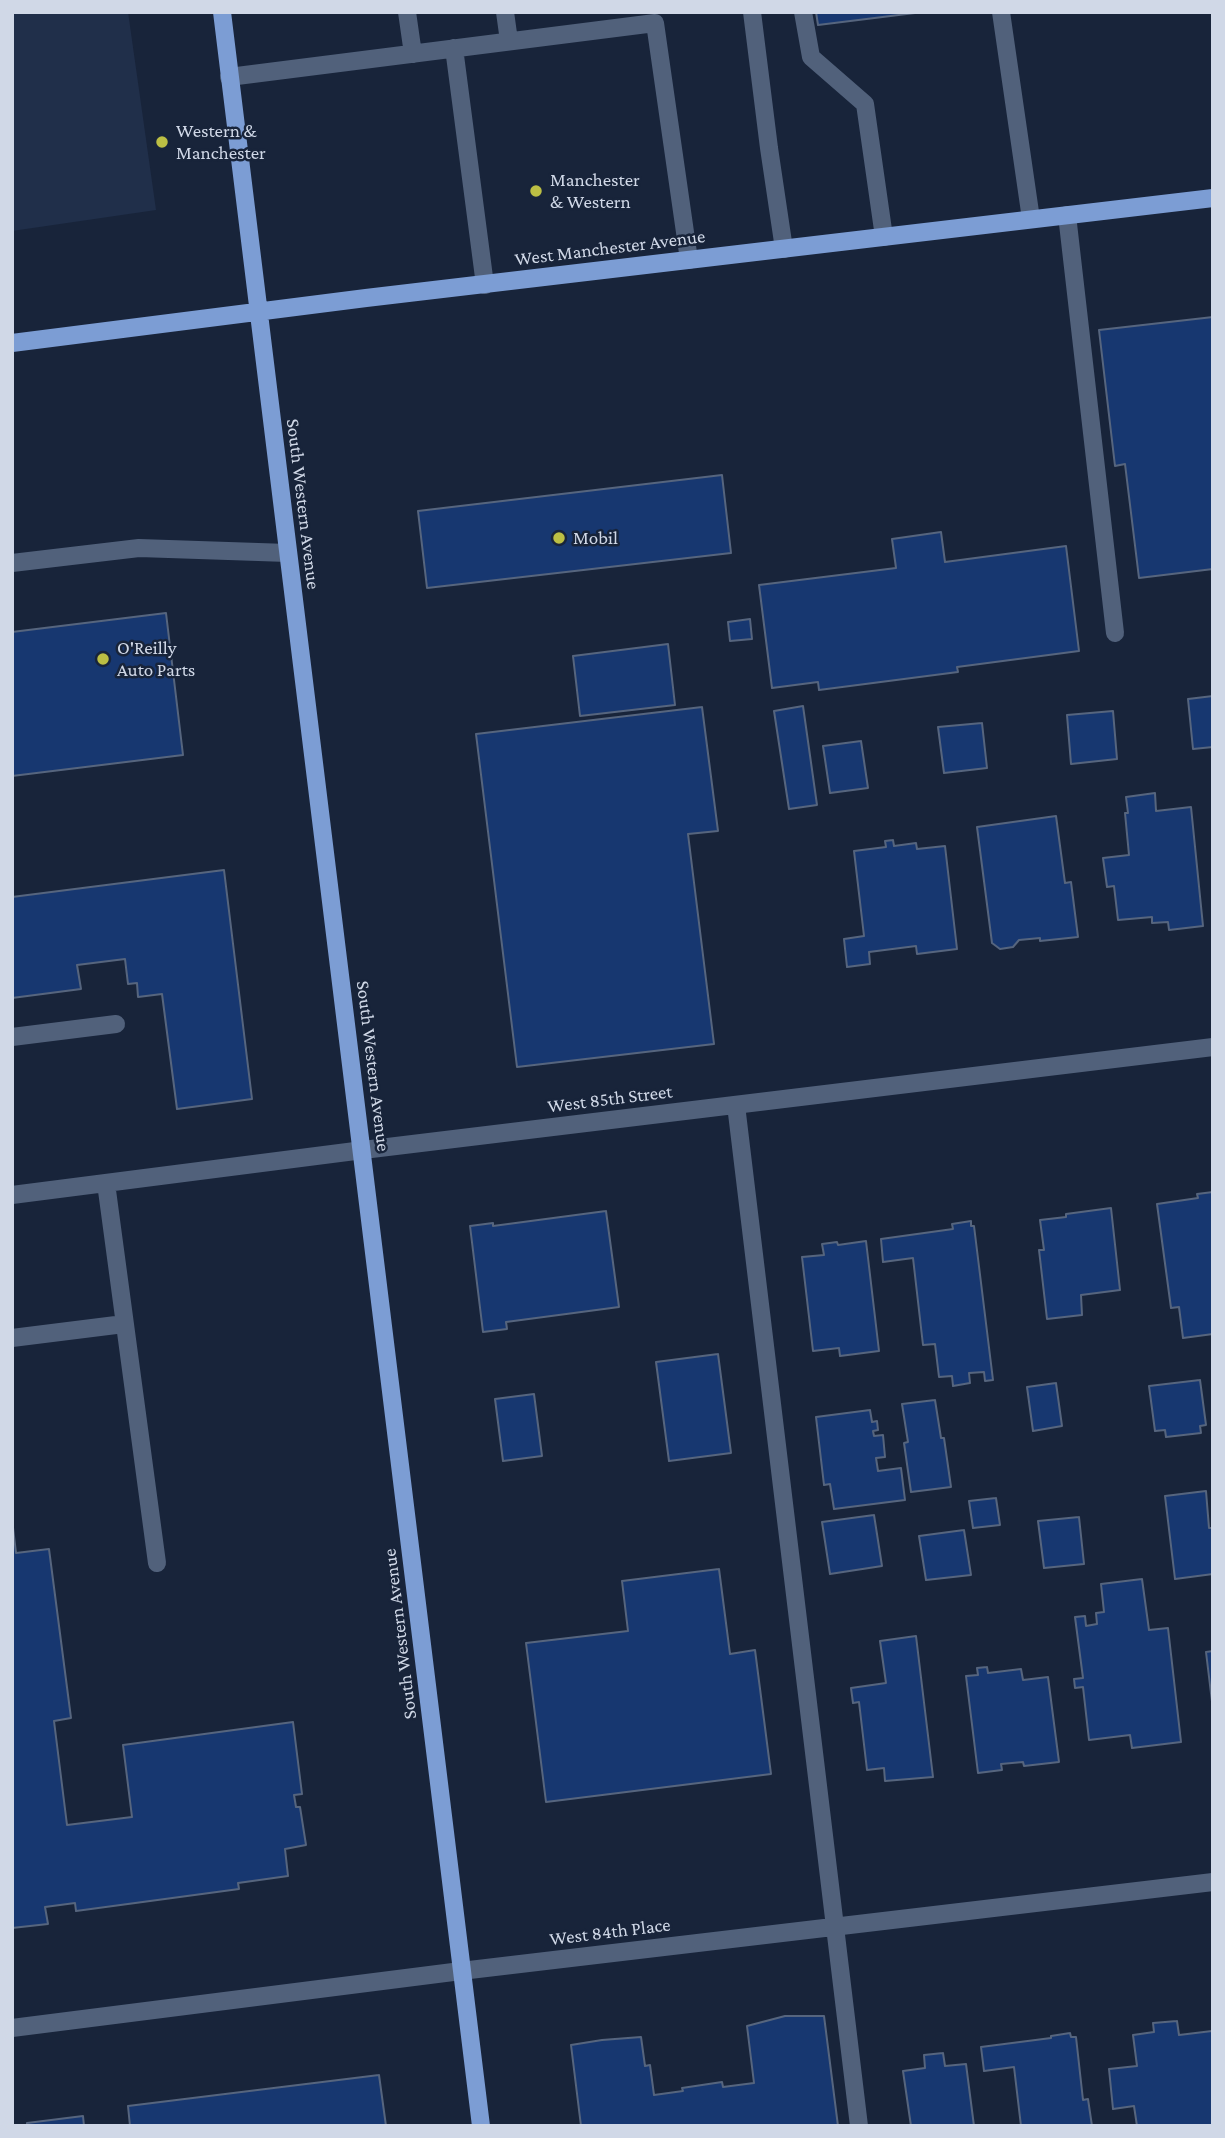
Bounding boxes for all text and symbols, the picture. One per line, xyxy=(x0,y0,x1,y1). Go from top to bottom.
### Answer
place label: Western & Manchester xyxy=(176,120,266,164)
marker: Western & Manchester xyxy=(154,134,170,150)
place label: Manchester & Western xyxy=(550,169,640,213)
marker: Manchester & Western xyxy=(528,183,544,199)
street label: West Manchester Avenue xyxy=(513,225,707,271)
street label: South Western Avenue xyxy=(281,417,325,591)
place label: Mobil xyxy=(573,527,618,549)
marker: Mobil xyxy=(551,530,567,546)
place label: O'Reilly Auto Parts xyxy=(117,637,195,681)
marker: O'Reilly Auto Parts xyxy=(95,651,111,667)
street label: South Western Avenue xyxy=(351,979,395,1153)
street label: West 85th Street xyxy=(546,1080,674,1118)
street label: South Western Avenue xyxy=(378,1547,422,1721)
street label: West 84th Place xyxy=(548,1913,672,1951)

